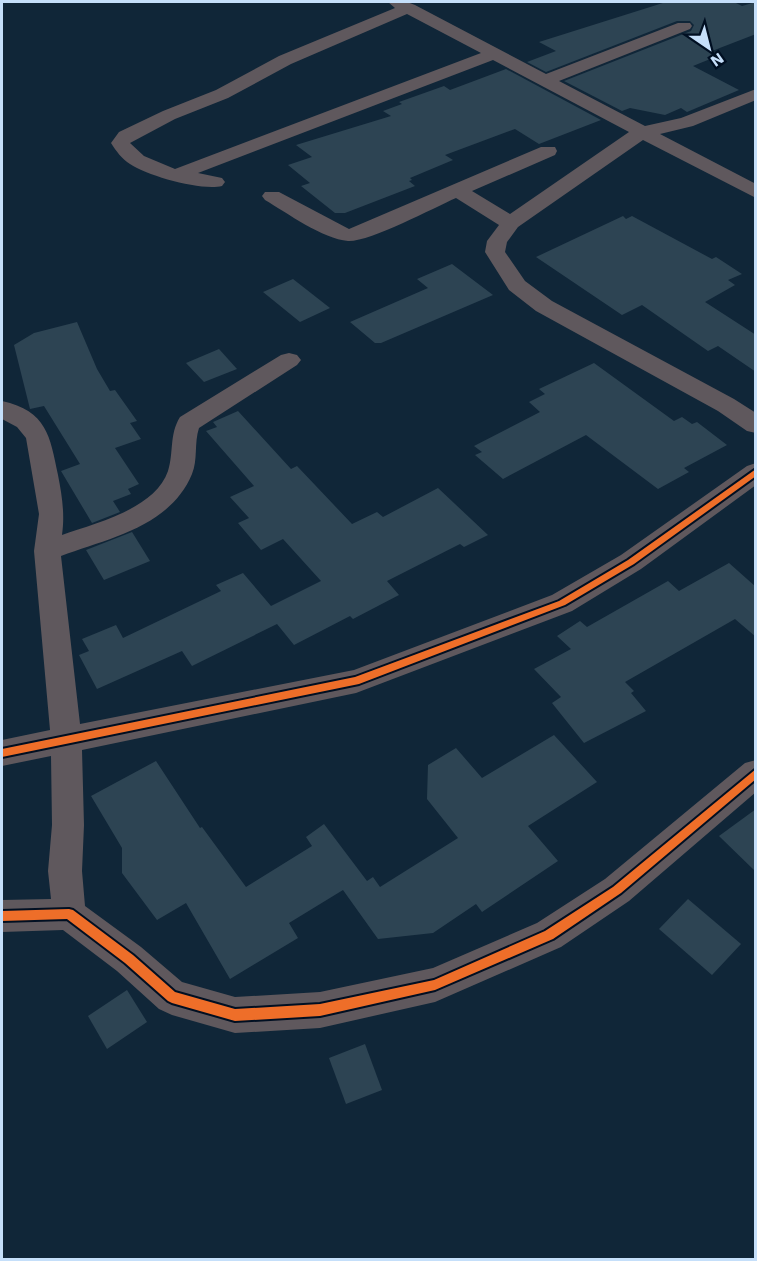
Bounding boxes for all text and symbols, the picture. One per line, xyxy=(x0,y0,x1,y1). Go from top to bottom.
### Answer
north arrow xyxy=(679,18,739,78)
text: N xyxy=(707,49,728,71)

